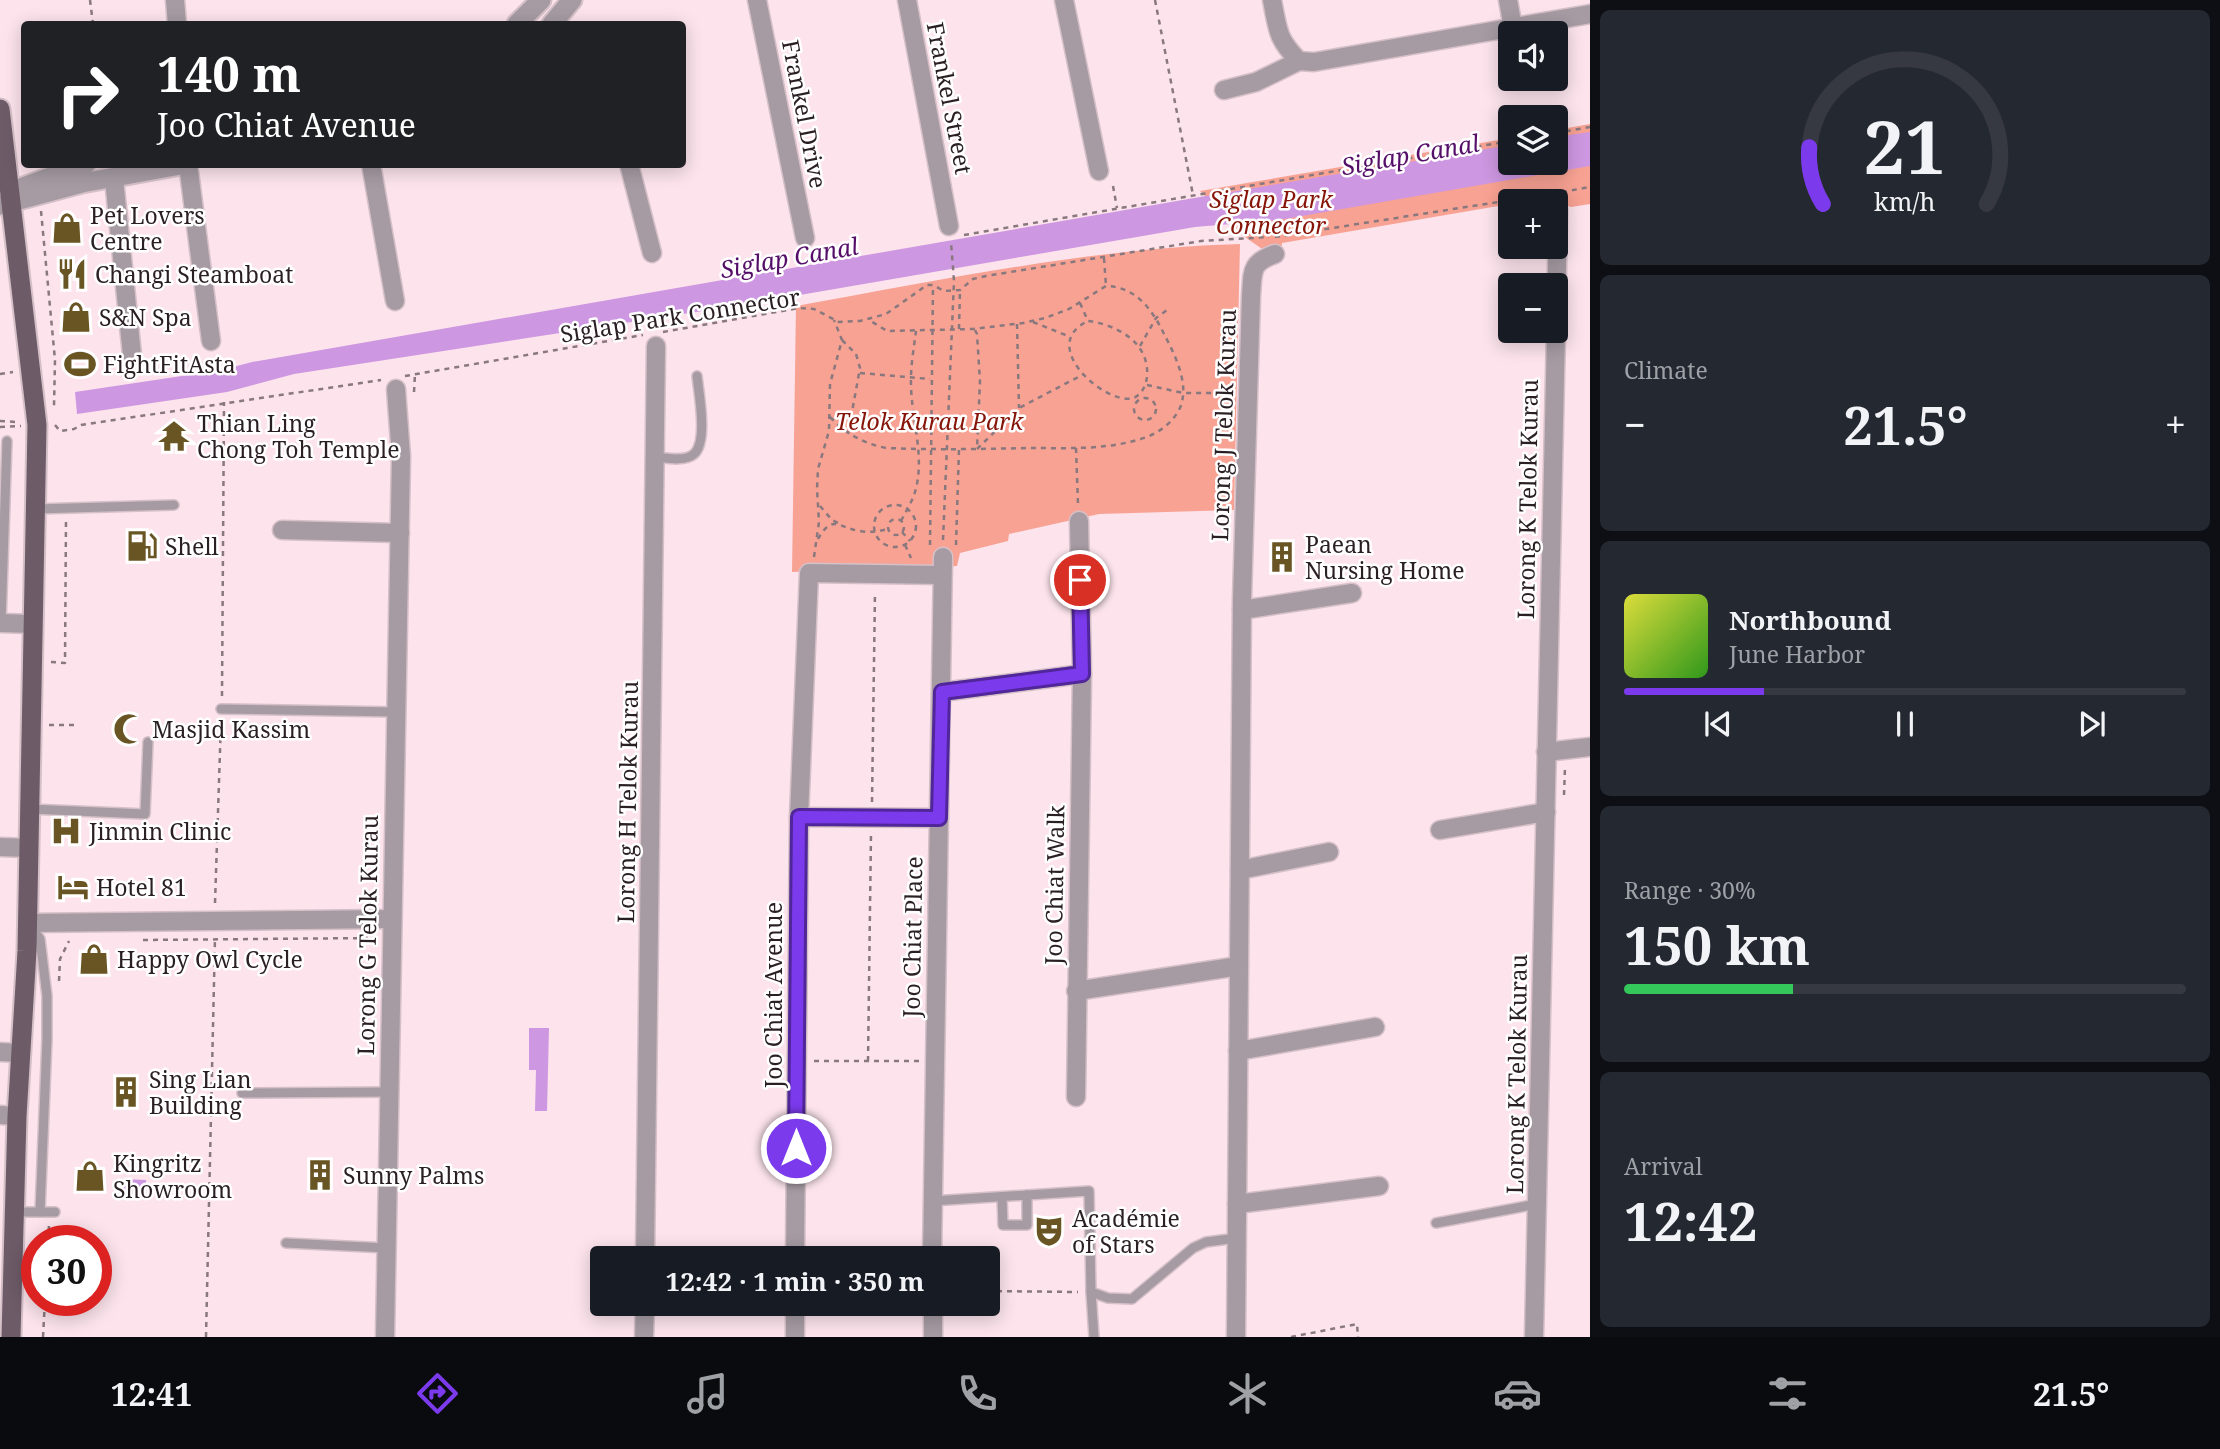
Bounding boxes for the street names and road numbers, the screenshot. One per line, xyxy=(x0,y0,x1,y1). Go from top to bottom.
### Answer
street label: Frankel Street xyxy=(920,19,980,177)
street label: Frankel Drive xyxy=(775,37,835,191)
street label: Siglap Park Connector xyxy=(558,280,802,350)
street label: Lorong J Telok Kurau xyxy=(1203,308,1243,542)
street label: Lorong K Telok Kurau xyxy=(1509,378,1545,619)
street label: Lorong H Telok Kurau xyxy=(609,680,645,923)
street label: Joo Chiat Walk xyxy=(1037,804,1071,966)
street label: Lorong G Telok Kurau xyxy=(349,814,385,1056)
street label: Joo Chiat Place xyxy=(895,856,929,1019)
street label: Joo Chiat Avenue xyxy=(757,902,789,1089)
street label: Lorong K Telok Kurau xyxy=(1498,953,1534,1194)

